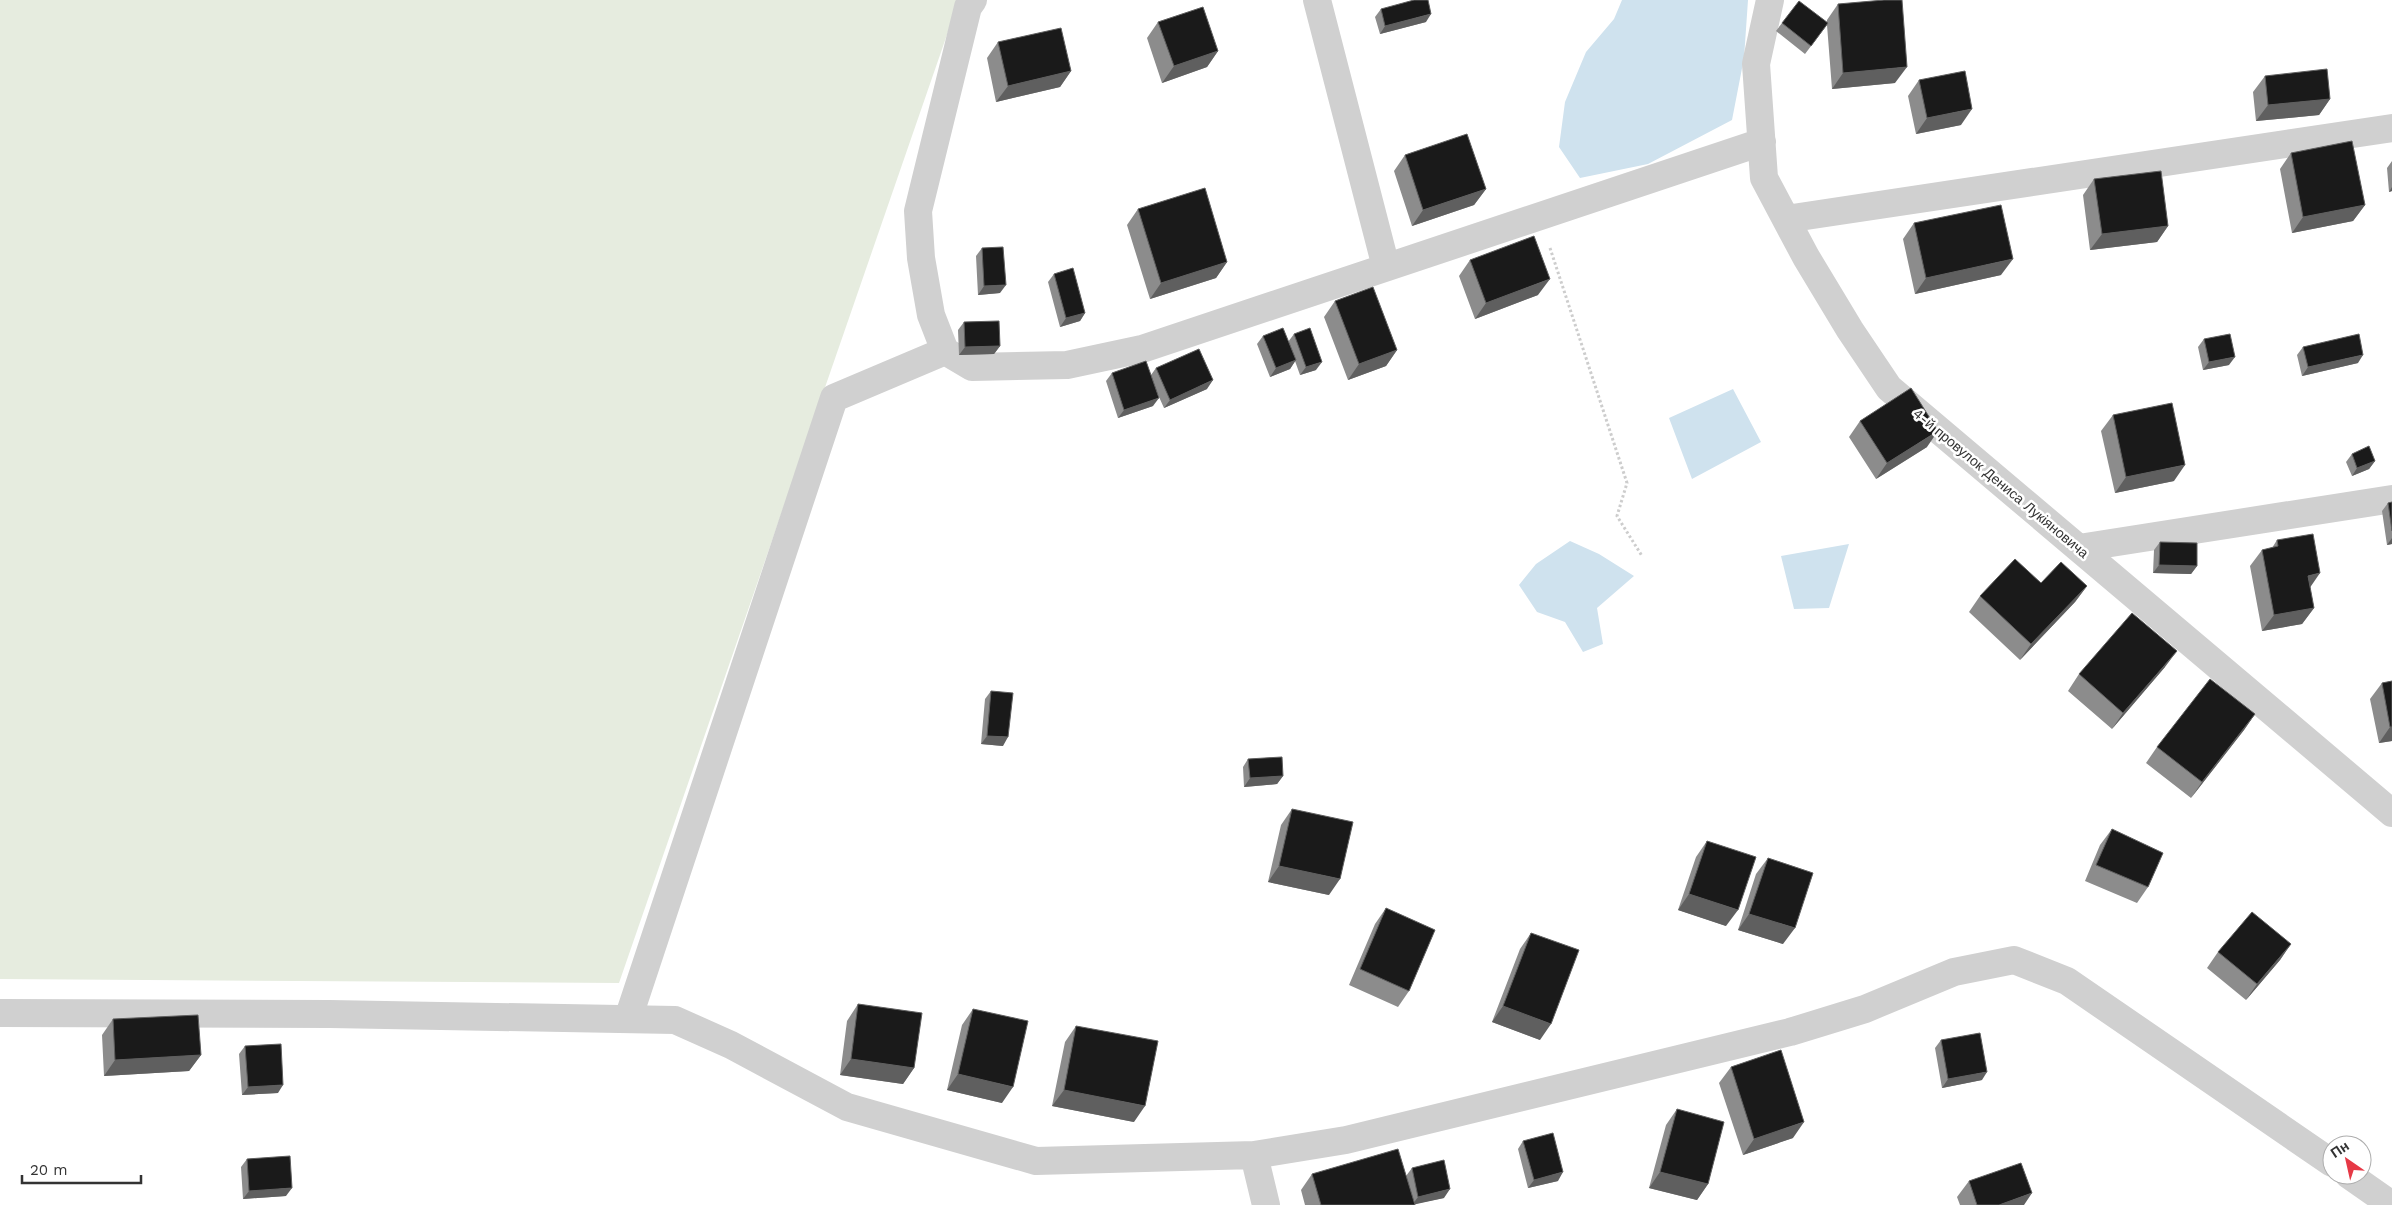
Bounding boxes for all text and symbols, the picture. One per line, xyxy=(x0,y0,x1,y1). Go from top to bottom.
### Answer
street label: 4-й провулок Дениса Лукіяновича xyxy=(1910,405,2092,561)
north arrow xyxy=(2322,1135,2372,1185)
text: Пн xyxy=(2328,1137,2352,1161)
scale bar xyxy=(22,1152,141,1184)
text: 20 m xyxy=(30,1161,68,1179)

